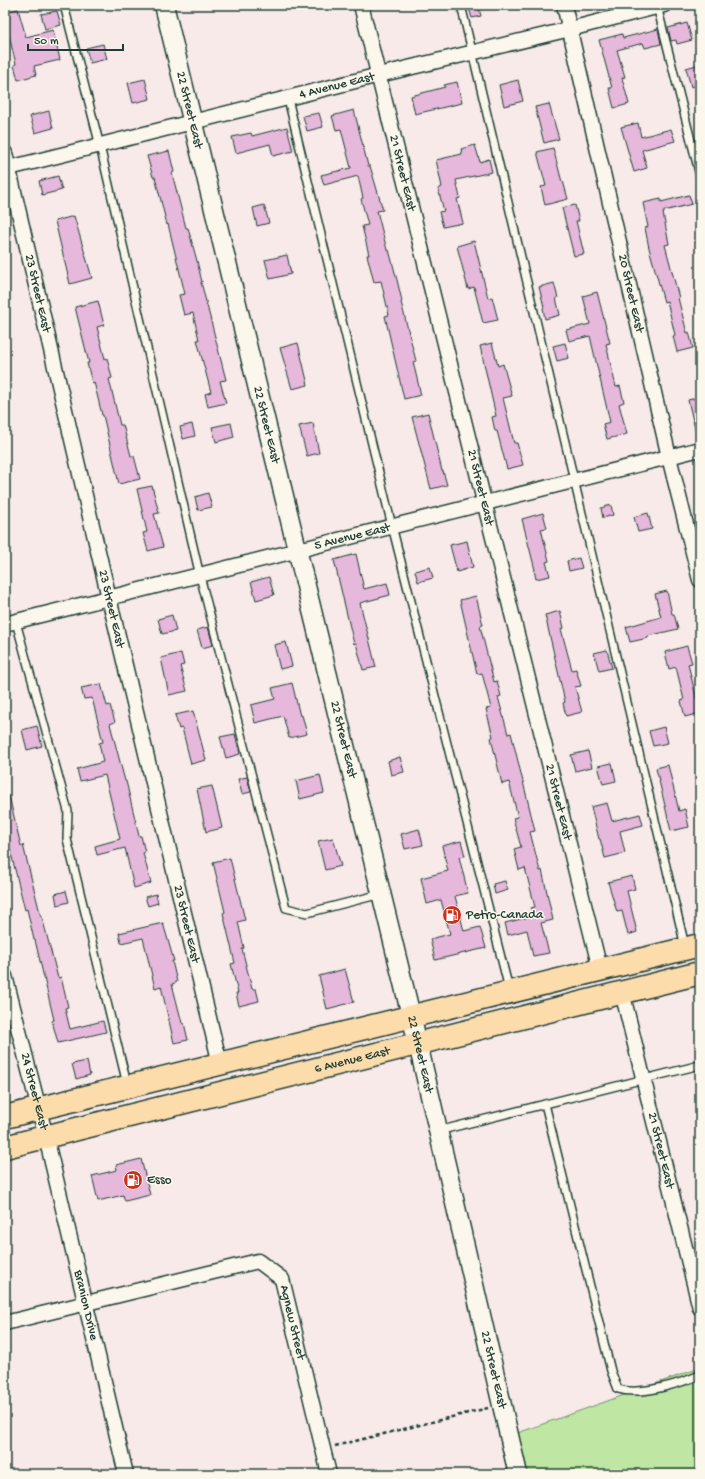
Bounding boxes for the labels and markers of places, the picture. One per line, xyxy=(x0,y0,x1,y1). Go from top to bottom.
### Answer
fuel station icon: Petro-Canada xyxy=(441,904,463,926)
place label: Petro-Canada xyxy=(465,908,544,923)
fuel station icon: Esso xyxy=(122,1169,144,1191)
place label: Esso xyxy=(147,1173,172,1188)

